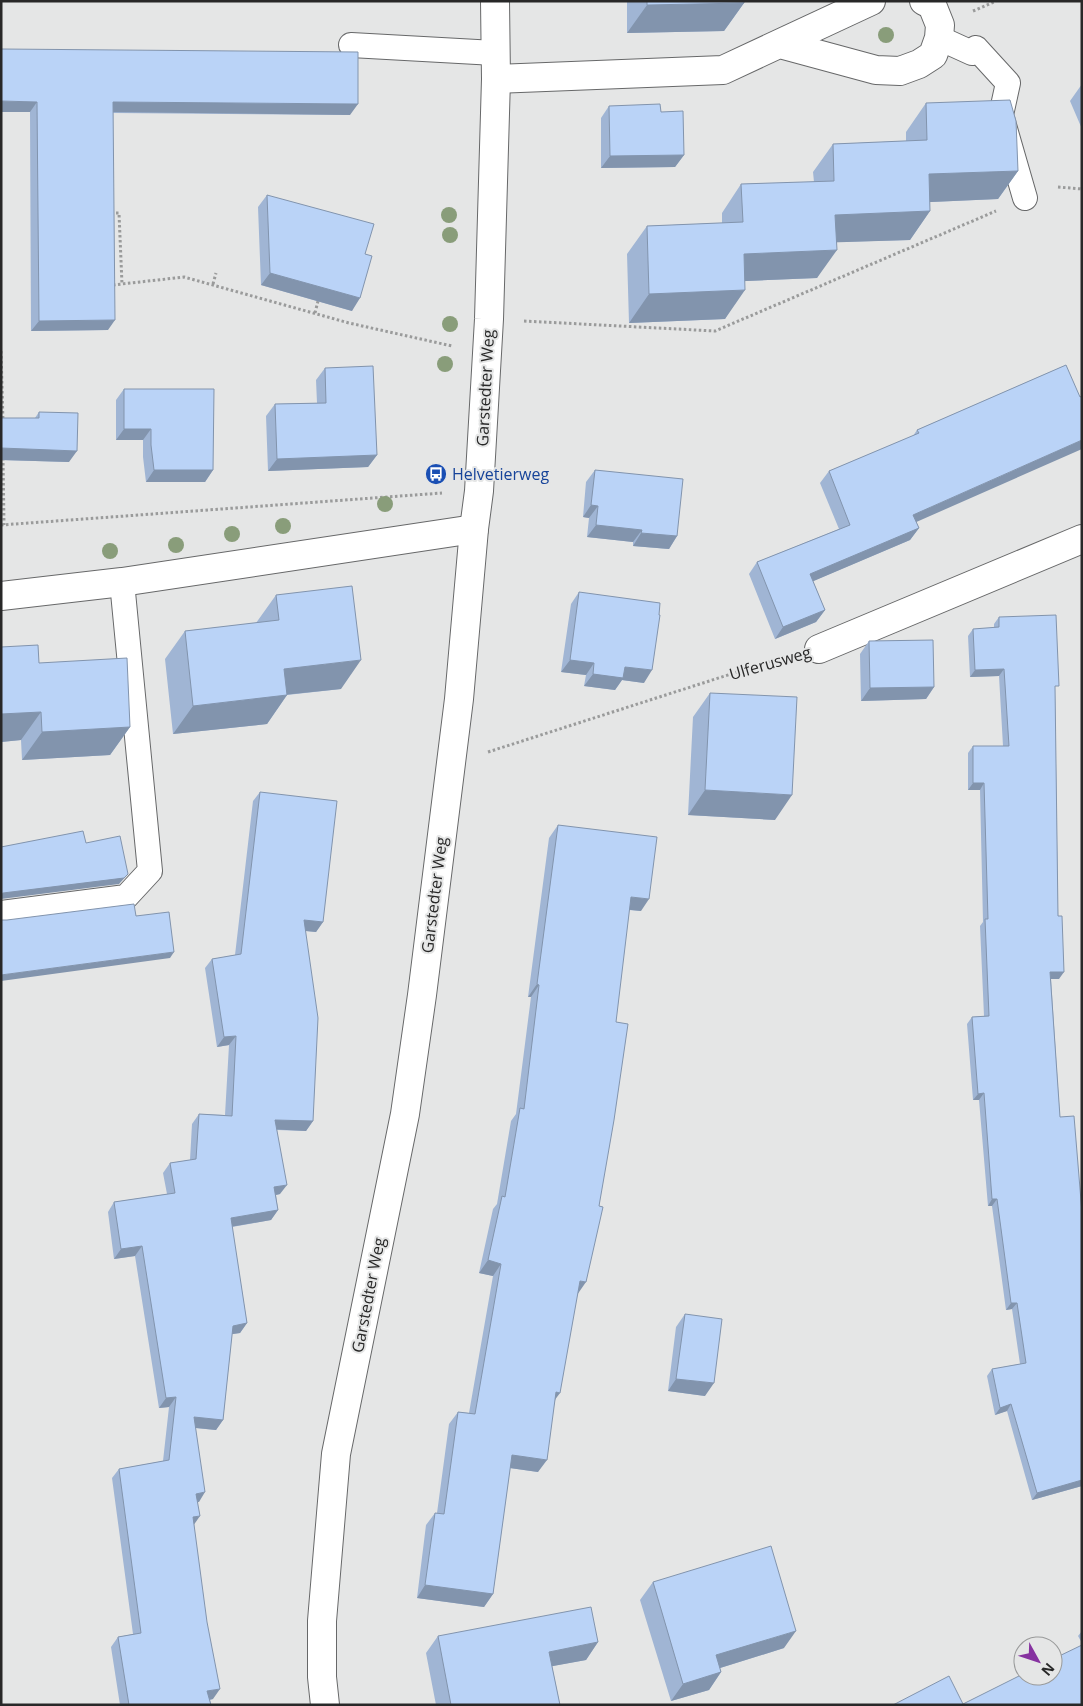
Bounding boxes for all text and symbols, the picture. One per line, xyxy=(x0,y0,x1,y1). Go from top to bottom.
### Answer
street label: Garstedter Weg xyxy=(471,329,499,447)
bus stop icon: Helvetierweg xyxy=(424,462,448,486)
place label: Helvetierweg xyxy=(452,463,549,485)
street label: Ulferusweg xyxy=(727,641,814,685)
street label: Garstedter Weg xyxy=(416,835,452,954)
street label: Garstedter Weg xyxy=(346,1235,390,1355)
north arrow xyxy=(1013,1636,1063,1686)
text: N xyxy=(1037,1659,1059,1680)

